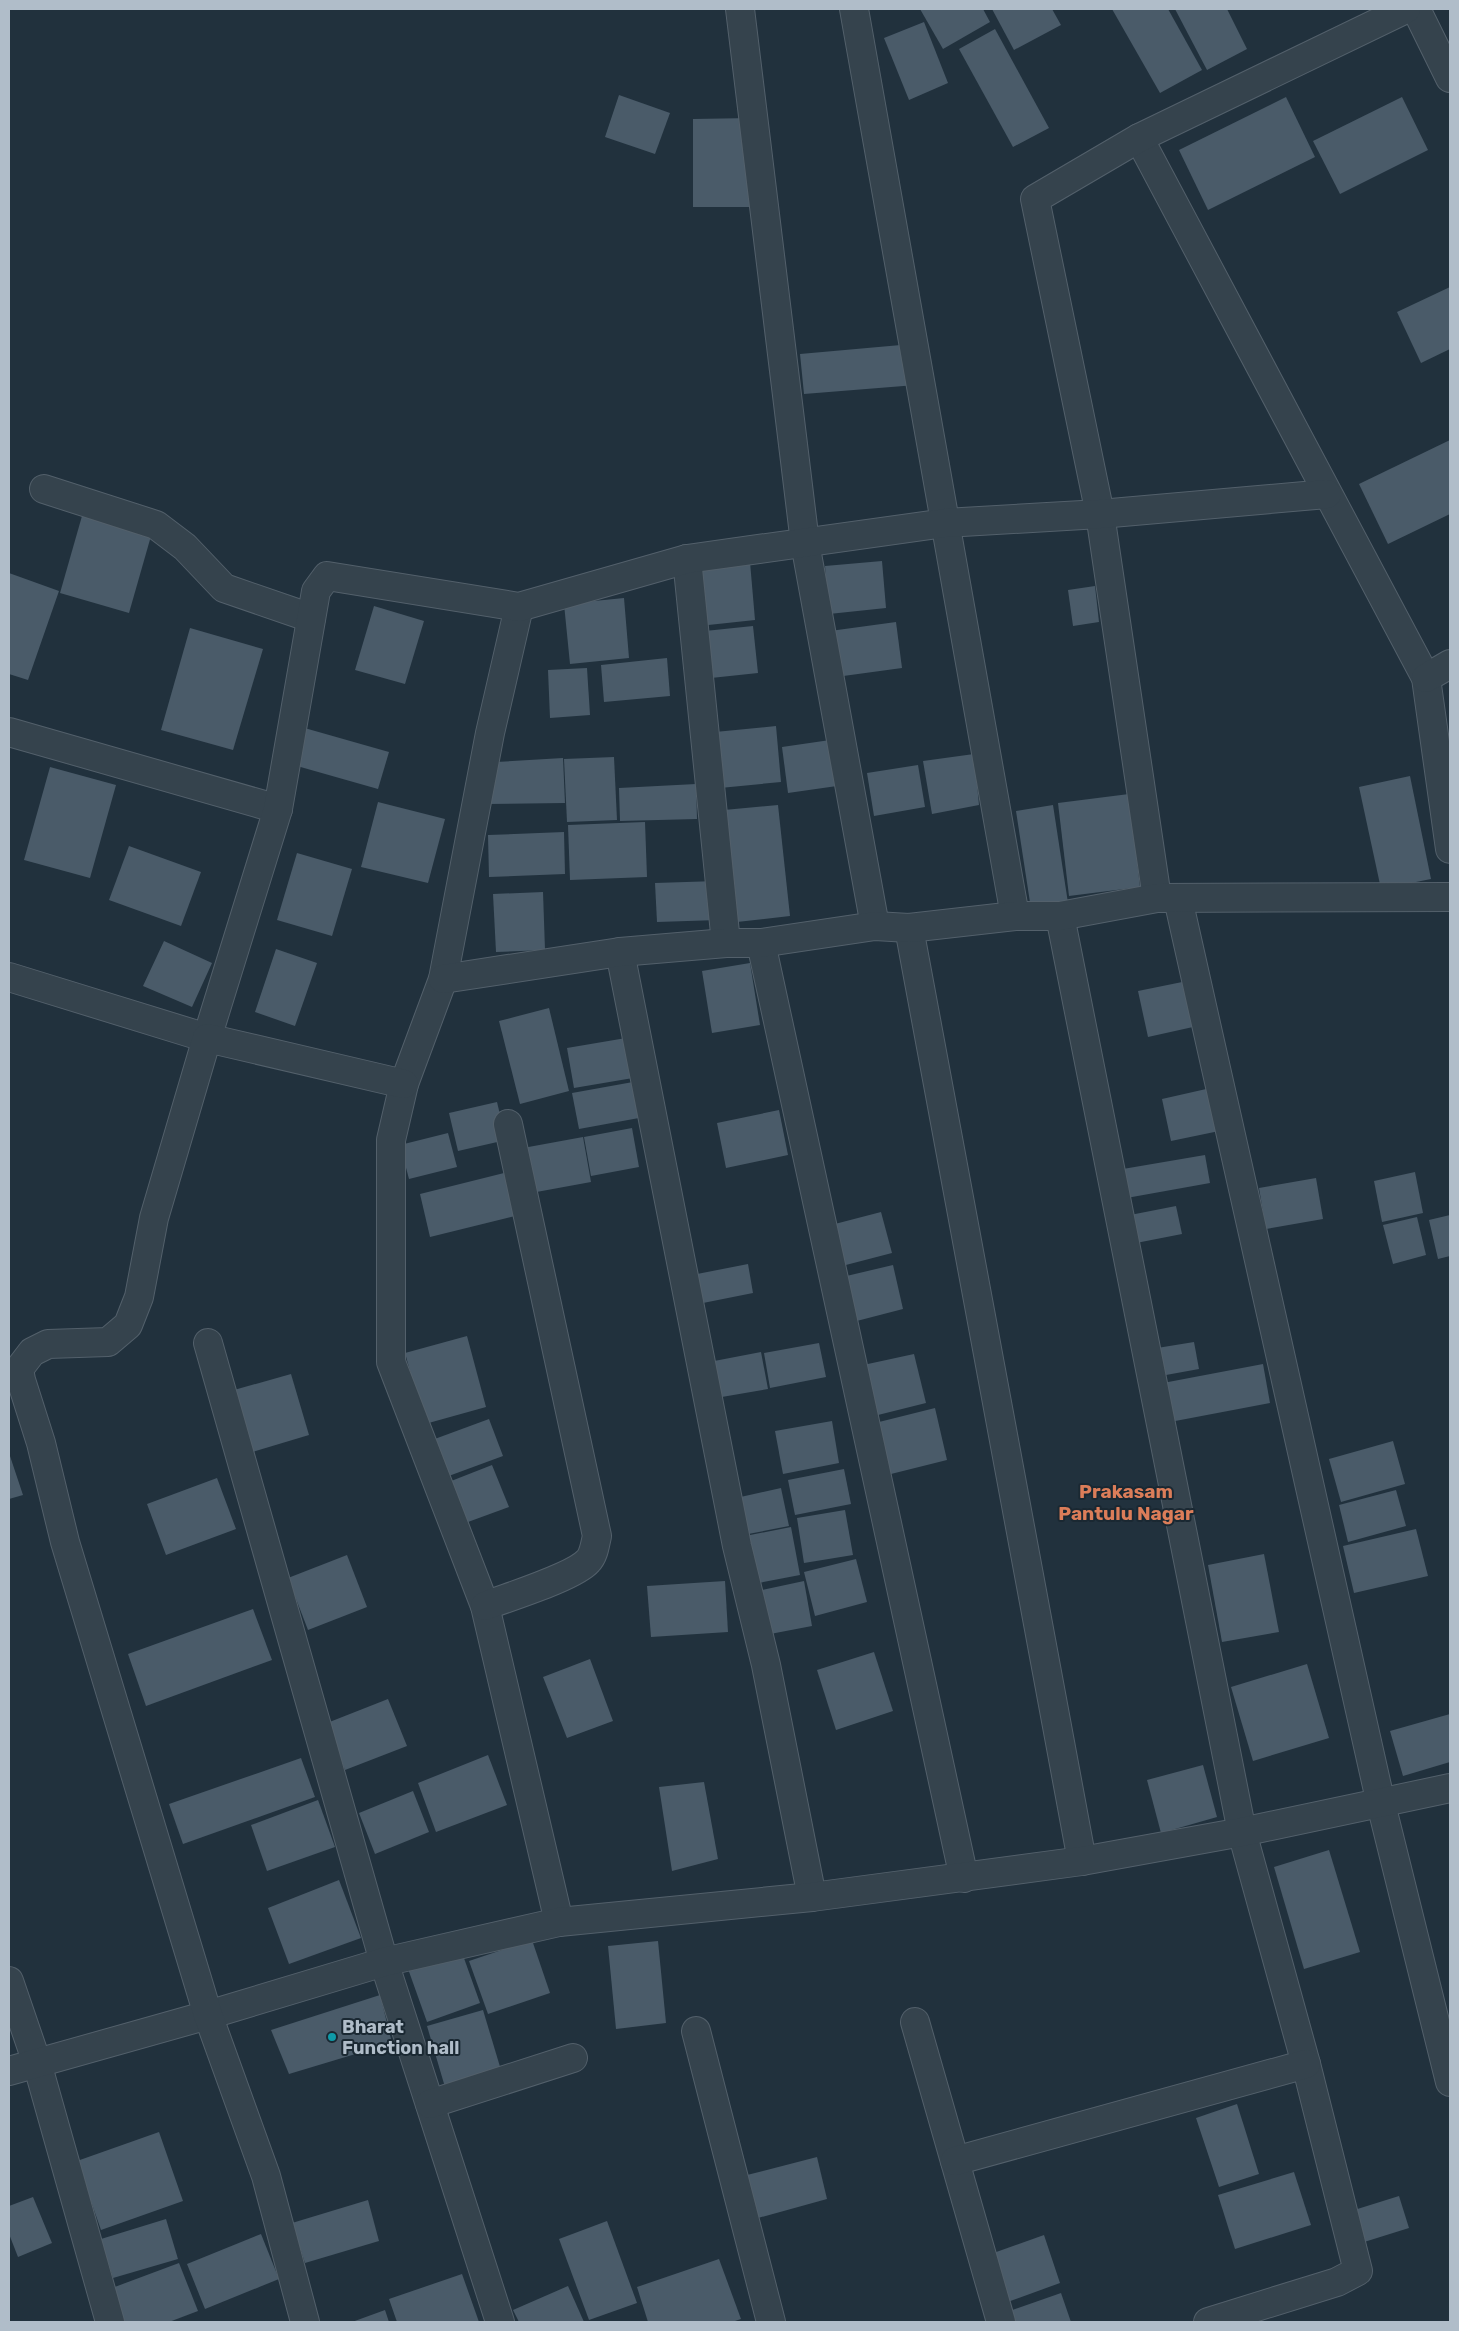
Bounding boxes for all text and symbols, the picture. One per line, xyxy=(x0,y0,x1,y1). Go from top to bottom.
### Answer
district label: Prakasam Pantulu Nagar xyxy=(1058,1480,1194,1525)
place label: Bharat Function hall xyxy=(342,2016,459,2059)
marker: Bharat Function hall xyxy=(326,2031,338,2043)

